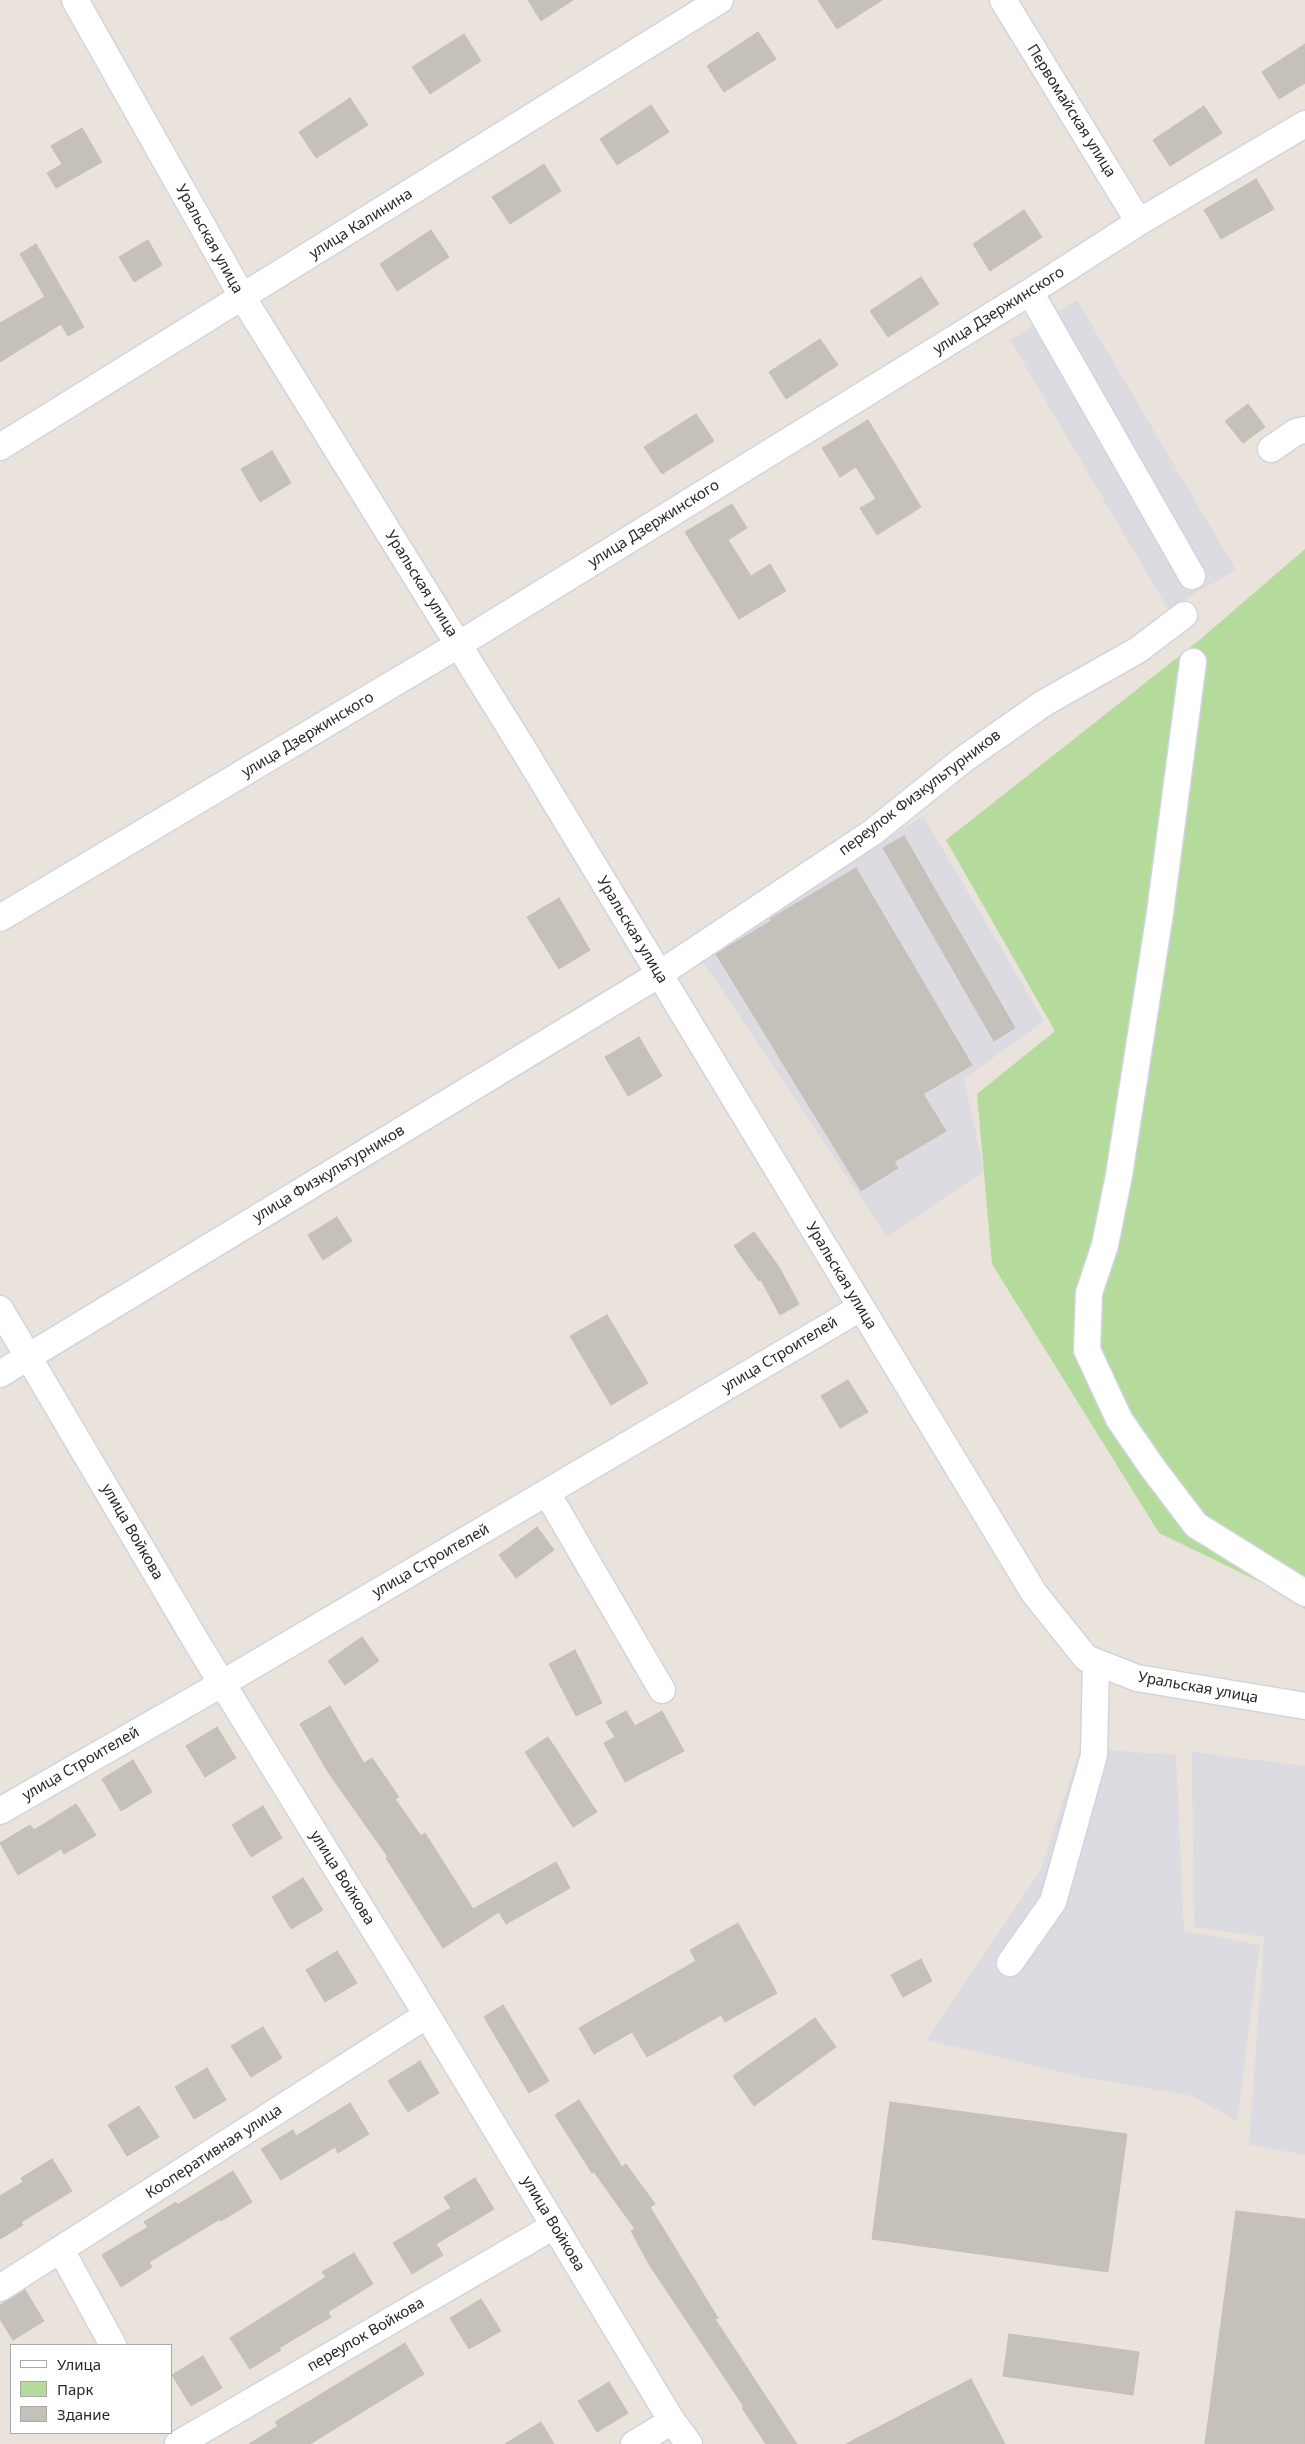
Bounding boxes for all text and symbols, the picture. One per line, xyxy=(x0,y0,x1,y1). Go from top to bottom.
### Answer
street label: Первомайская улица xyxy=(1023,41,1119,181)
street label: Уральская улица xyxy=(172,181,246,297)
street label: улица Калинина xyxy=(306,185,416,263)
street label: улица Дзержинского xyxy=(930,263,1068,359)
street label: улица Дзержинского xyxy=(585,476,723,572)
street label: Уральская улица xyxy=(381,527,461,641)
street label: улица Дзержинского xyxy=(239,688,377,782)
street label: переулок Физкультурников xyxy=(836,726,1004,860)
street label: Уральская улица xyxy=(593,873,671,987)
street label: улица Физкультурников xyxy=(250,1122,408,1226)
street label: Уральская улица xyxy=(802,1219,880,1333)
street label: улица Строителей xyxy=(719,1313,841,1397)
street label: улица Войкова xyxy=(97,1481,167,1583)
street label: улица Строителей xyxy=(369,1520,493,1602)
street label: Уральская улица xyxy=(1136,1669,1260,1707)
street label: улица Строителей xyxy=(19,1723,143,1805)
street label: улица Войкова xyxy=(306,1828,378,1928)
street label: Кооперативная улица xyxy=(142,2101,286,2203)
street label: улица Войкова xyxy=(518,2173,588,2275)
street label: переулок Войкова xyxy=(304,2294,428,2376)
legend xyxy=(10,2344,172,2434)
text: Улица xyxy=(57,2354,101,2374)
text: Парк xyxy=(57,2379,93,2399)
text: Здание xyxy=(57,2404,110,2424)

